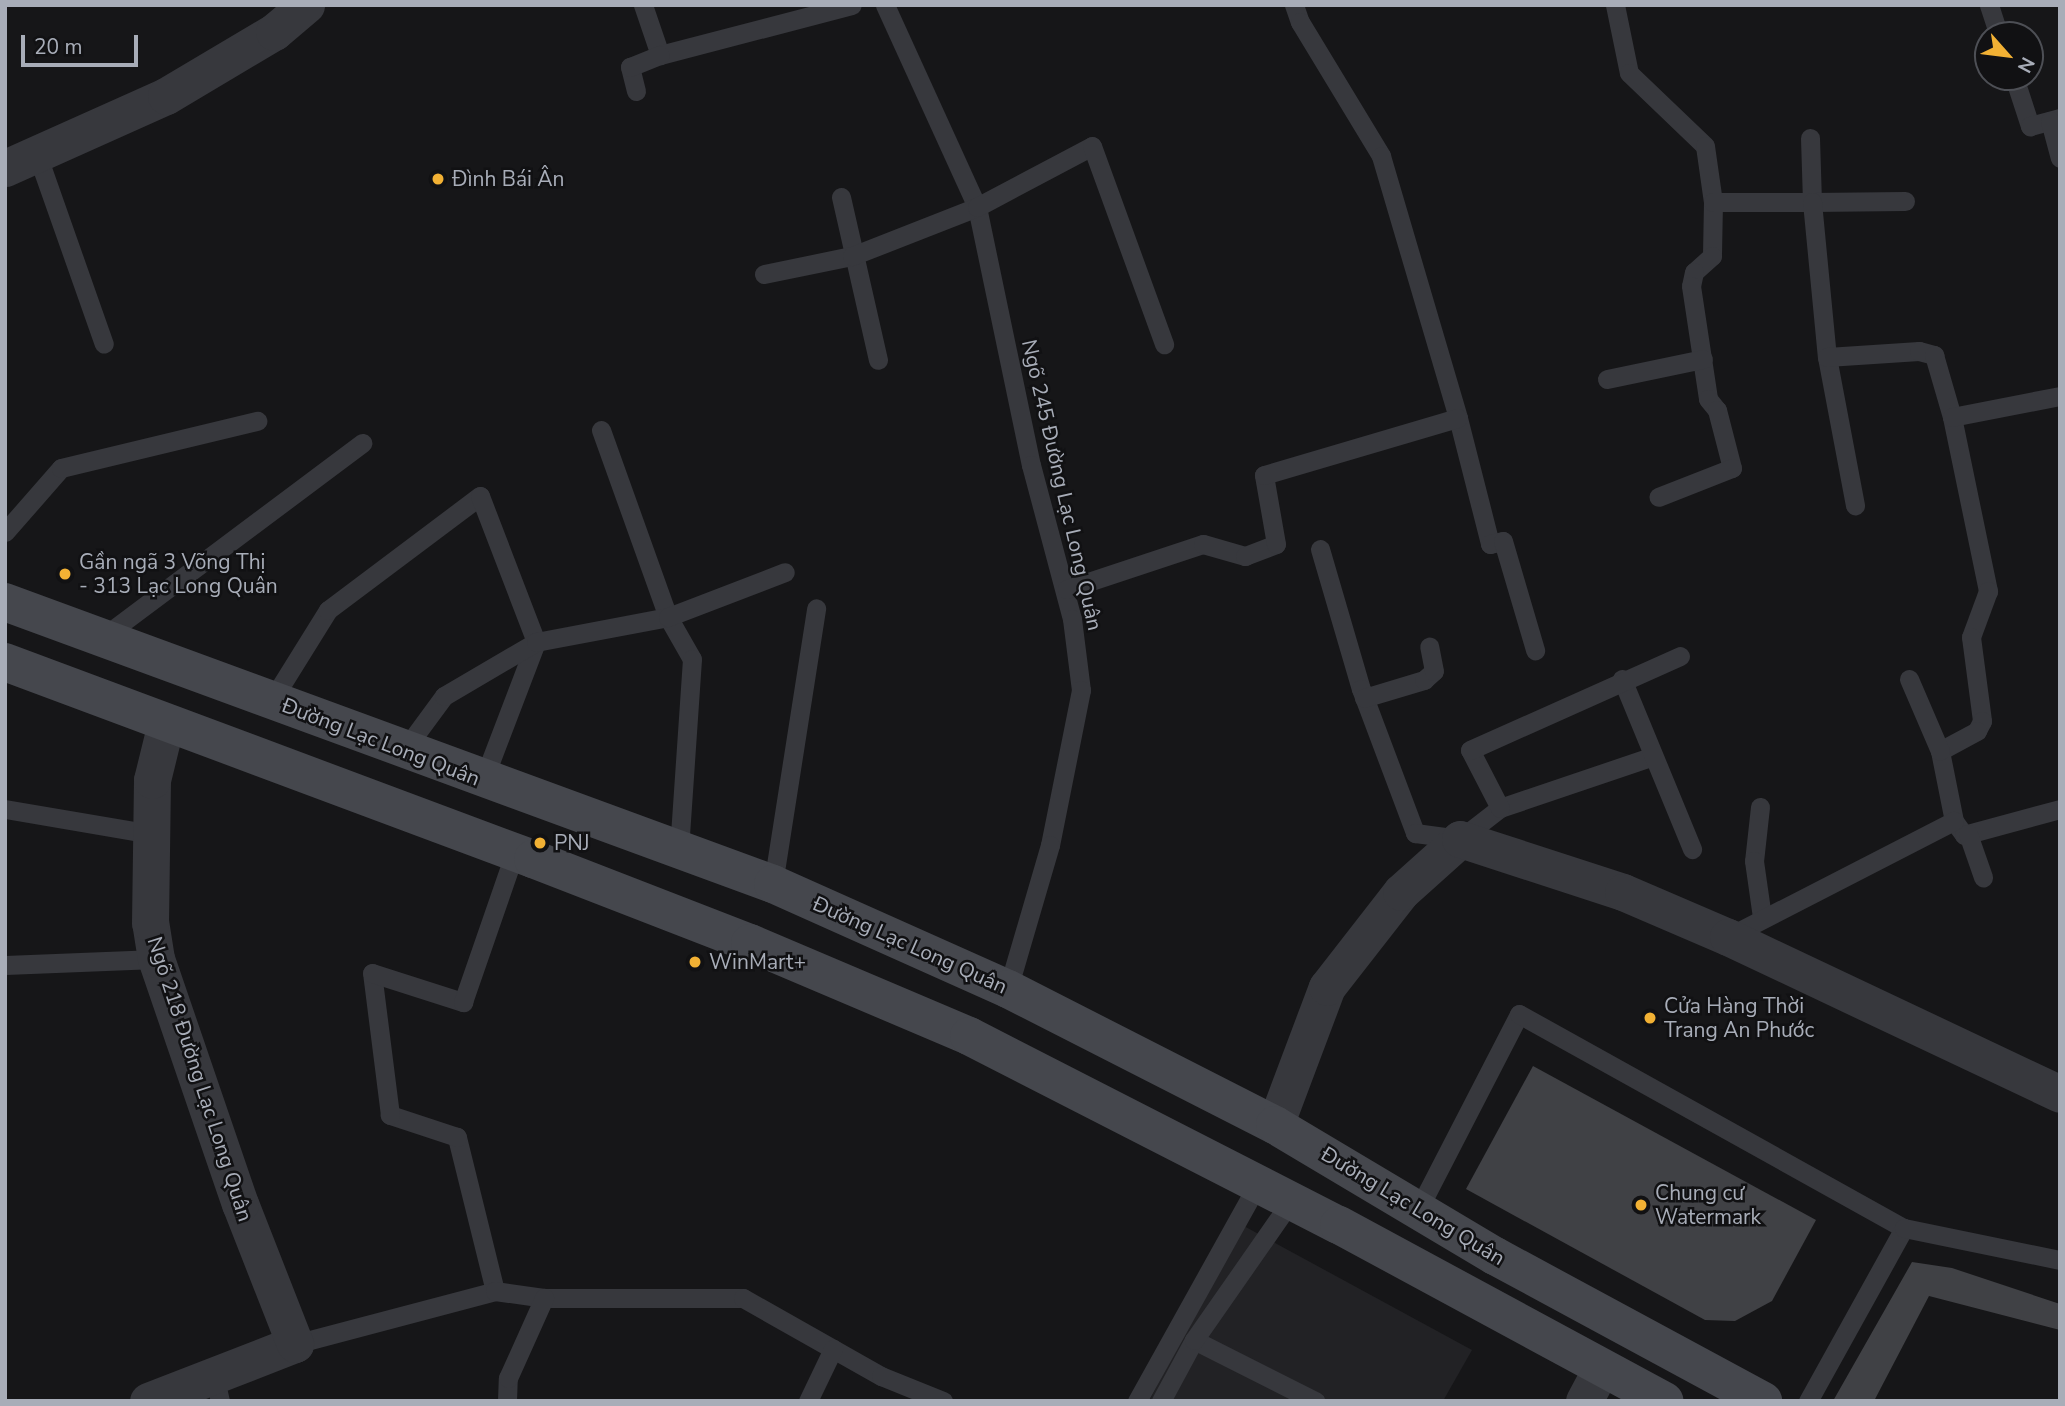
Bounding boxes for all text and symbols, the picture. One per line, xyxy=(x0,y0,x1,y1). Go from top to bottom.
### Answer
scale bar xyxy=(24,21,142,65)
north arrow xyxy=(1974,21,2044,91)
text: 20 m xyxy=(34,33,83,61)
text: N xyxy=(2011,53,2041,77)
place label: Đình Bái Ân xyxy=(452,166,565,192)
marker: Đình Bái Ân xyxy=(430,171,446,187)
street label: Ngõ 245 Đường Lạc Long Quân xyxy=(1016,337,1108,633)
place label: Gần ngã 3 Võng Thị - 313 Lạc Long Quân xyxy=(79,549,278,599)
marker: Gần ngã 3 Võng Thị - 313 Lạc Long Quân xyxy=(57,566,73,582)
street label: Đường Lạc Long Quân xyxy=(279,693,483,791)
place label: PNJ xyxy=(554,830,590,856)
marker: PNJ xyxy=(532,835,548,851)
street label: Đường Lạc Long Quân xyxy=(809,891,1011,999)
street label: Ngõ 218 Đường Lạc Long Quân xyxy=(142,933,258,1225)
place label: WinMart+ xyxy=(709,949,806,975)
marker: WinMart+ xyxy=(687,954,703,970)
place label: Cửa Hàng Thời Trang An Phước xyxy=(1664,993,1814,1043)
marker: Cửa Hàng Thời Trang An Phước xyxy=(1642,1010,1658,1026)
street label: Đường Lạc Long Quân xyxy=(1317,1141,1509,1271)
place label: Chung cư Watermark xyxy=(1655,1180,1761,1230)
marker: Chung cư Watermark xyxy=(1633,1197,1649,1213)

